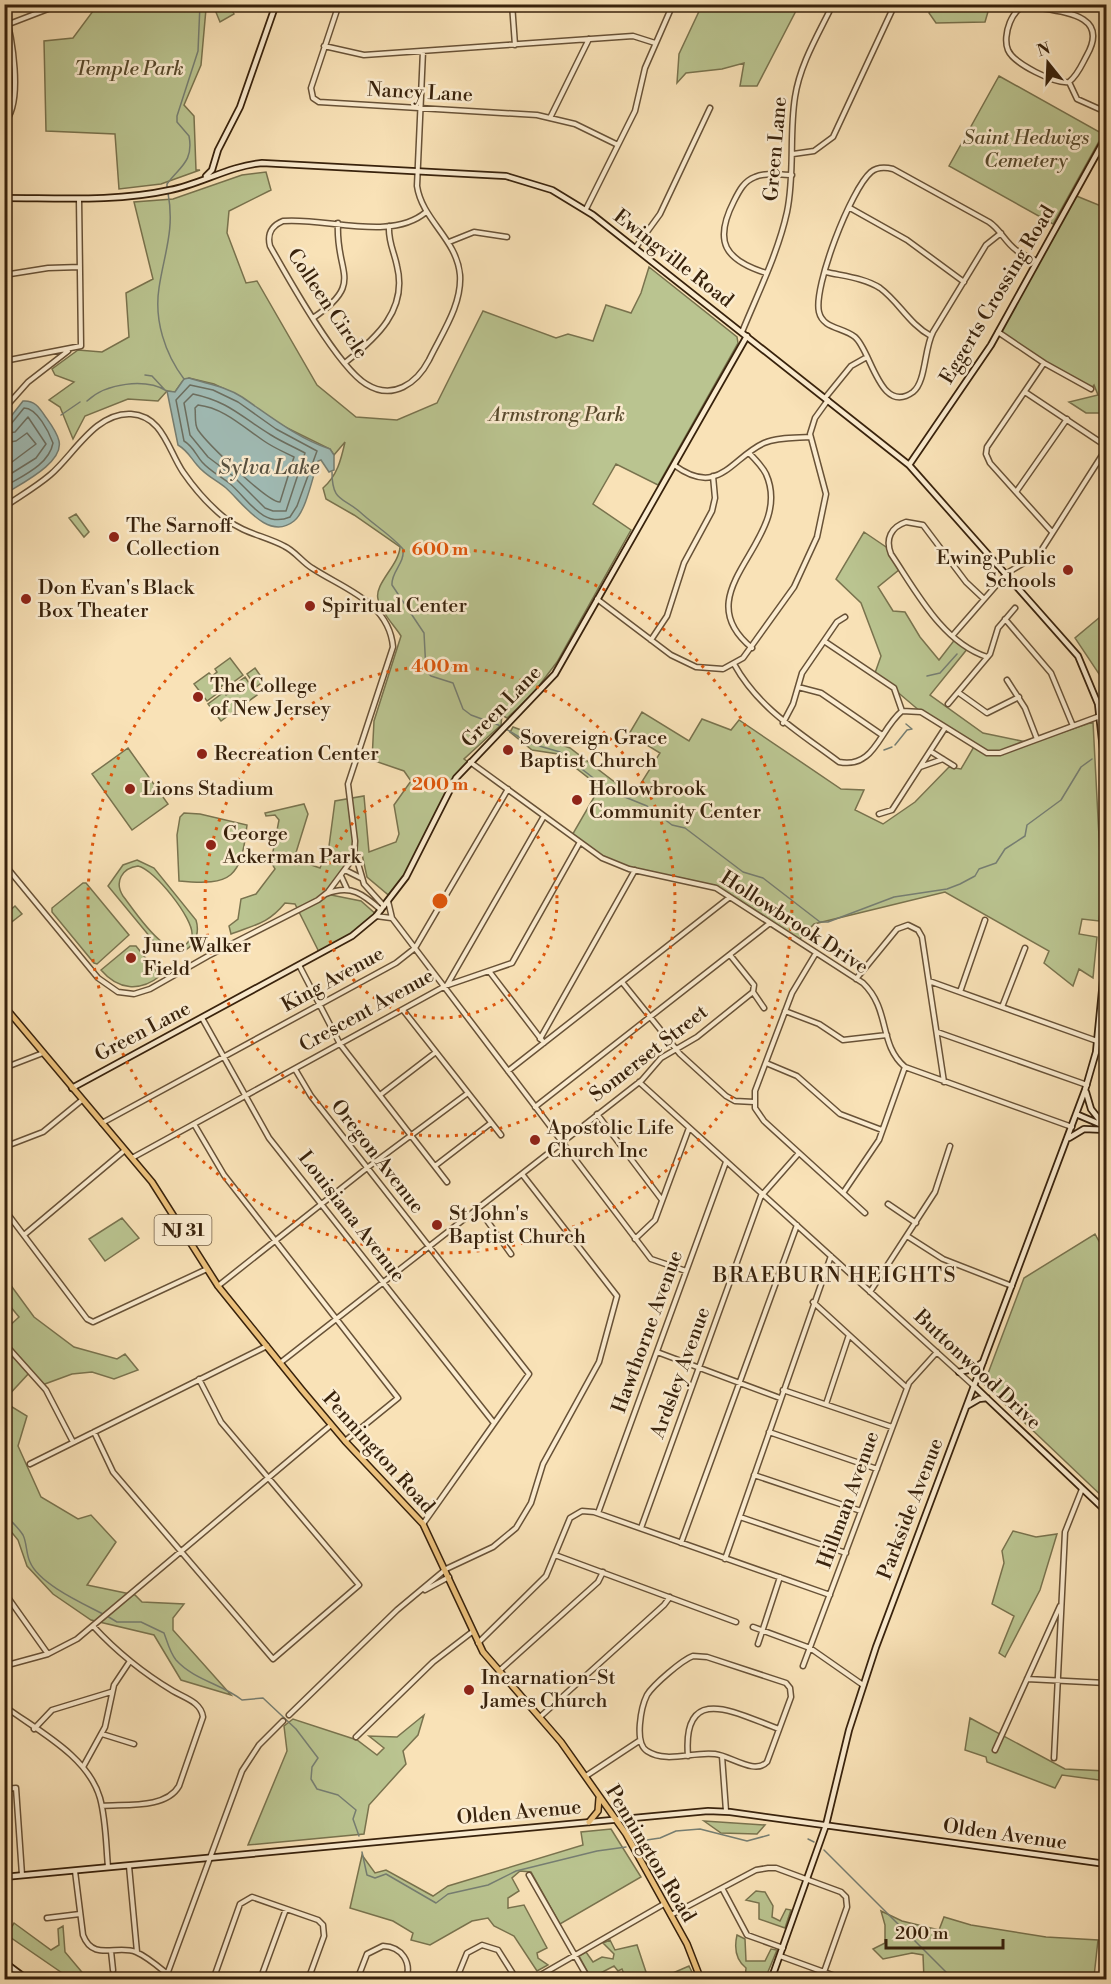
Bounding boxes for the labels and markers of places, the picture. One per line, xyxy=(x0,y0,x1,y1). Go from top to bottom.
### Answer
place label: The Sarnoff Collection xyxy=(126,514,233,562)
marker: The Sarnoff Collection xyxy=(107,530,121,544)
place label: Ewing Public Schools xyxy=(936,546,1056,594)
marker: Ewing Public Schools xyxy=(1061,563,1075,577)
place label: Don Evan's Black Box Theater xyxy=(37,576,195,624)
marker: Don Evan's Black Box Theater xyxy=(19,592,33,606)
place label: Spiritual Center xyxy=(322,594,467,619)
marker: Spiritual Center xyxy=(303,599,317,613)
place label: The College of New Jersey xyxy=(210,674,331,722)
marker: The College of New Jersey xyxy=(191,690,205,704)
place label: Sovereign Grace Baptist Church xyxy=(519,726,667,774)
place label: Recreation Center xyxy=(214,742,379,767)
marker: Sovereign Grace Baptist Church xyxy=(501,743,515,757)
marker: Recreation Center xyxy=(195,747,209,761)
place label: Lions Stadium xyxy=(142,777,274,802)
place label: Hollowbrook Community Center xyxy=(589,777,761,825)
marker: Lions Stadium xyxy=(123,782,137,796)
marker: Hollowbrook Community Center xyxy=(570,793,584,807)
place label: George Ackerman Park xyxy=(222,822,363,870)
marker: George Ackerman Park xyxy=(204,838,218,852)
centre of rings xyxy=(430,891,450,911)
place label: June Walker Field xyxy=(142,934,251,982)
marker: June Walker Field xyxy=(124,951,138,965)
place label: Apostolic Life Church Inc xyxy=(546,1116,674,1164)
marker: Apostolic Life Church Inc xyxy=(528,1133,542,1147)
place label: St John's Baptist Church xyxy=(448,1202,586,1250)
marker: St John's Baptist Church xyxy=(430,1218,444,1232)
place label: Incarnation-St James Church xyxy=(480,1666,616,1714)
marker: Incarnation-St James Church xyxy=(462,1683,476,1697)

